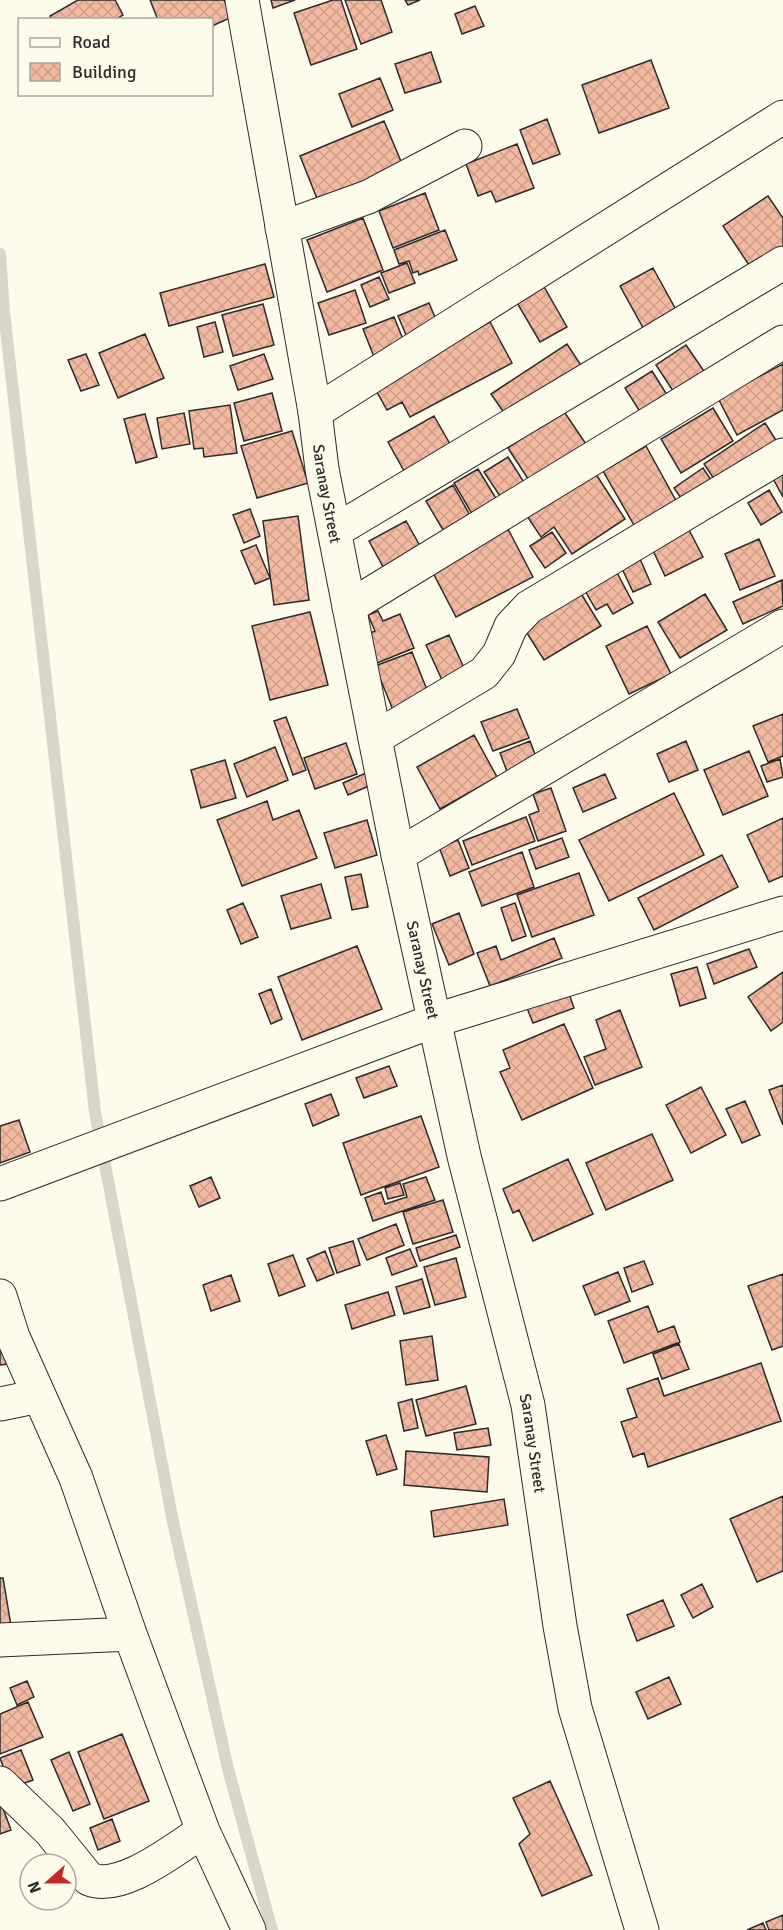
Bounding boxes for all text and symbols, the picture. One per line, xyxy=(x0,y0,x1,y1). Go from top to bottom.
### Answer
legend xyxy=(18,18,213,96)
text: Road xyxy=(72,31,111,53)
text: Building xyxy=(72,61,136,83)
street label: Saranay Street xyxy=(308,443,345,545)
street label: Saranay Street xyxy=(402,919,443,1022)
street label: Saranay Street xyxy=(514,1391,550,1495)
north arrow xyxy=(18,1852,78,1912)
text: N xyxy=(24,1878,46,1896)

